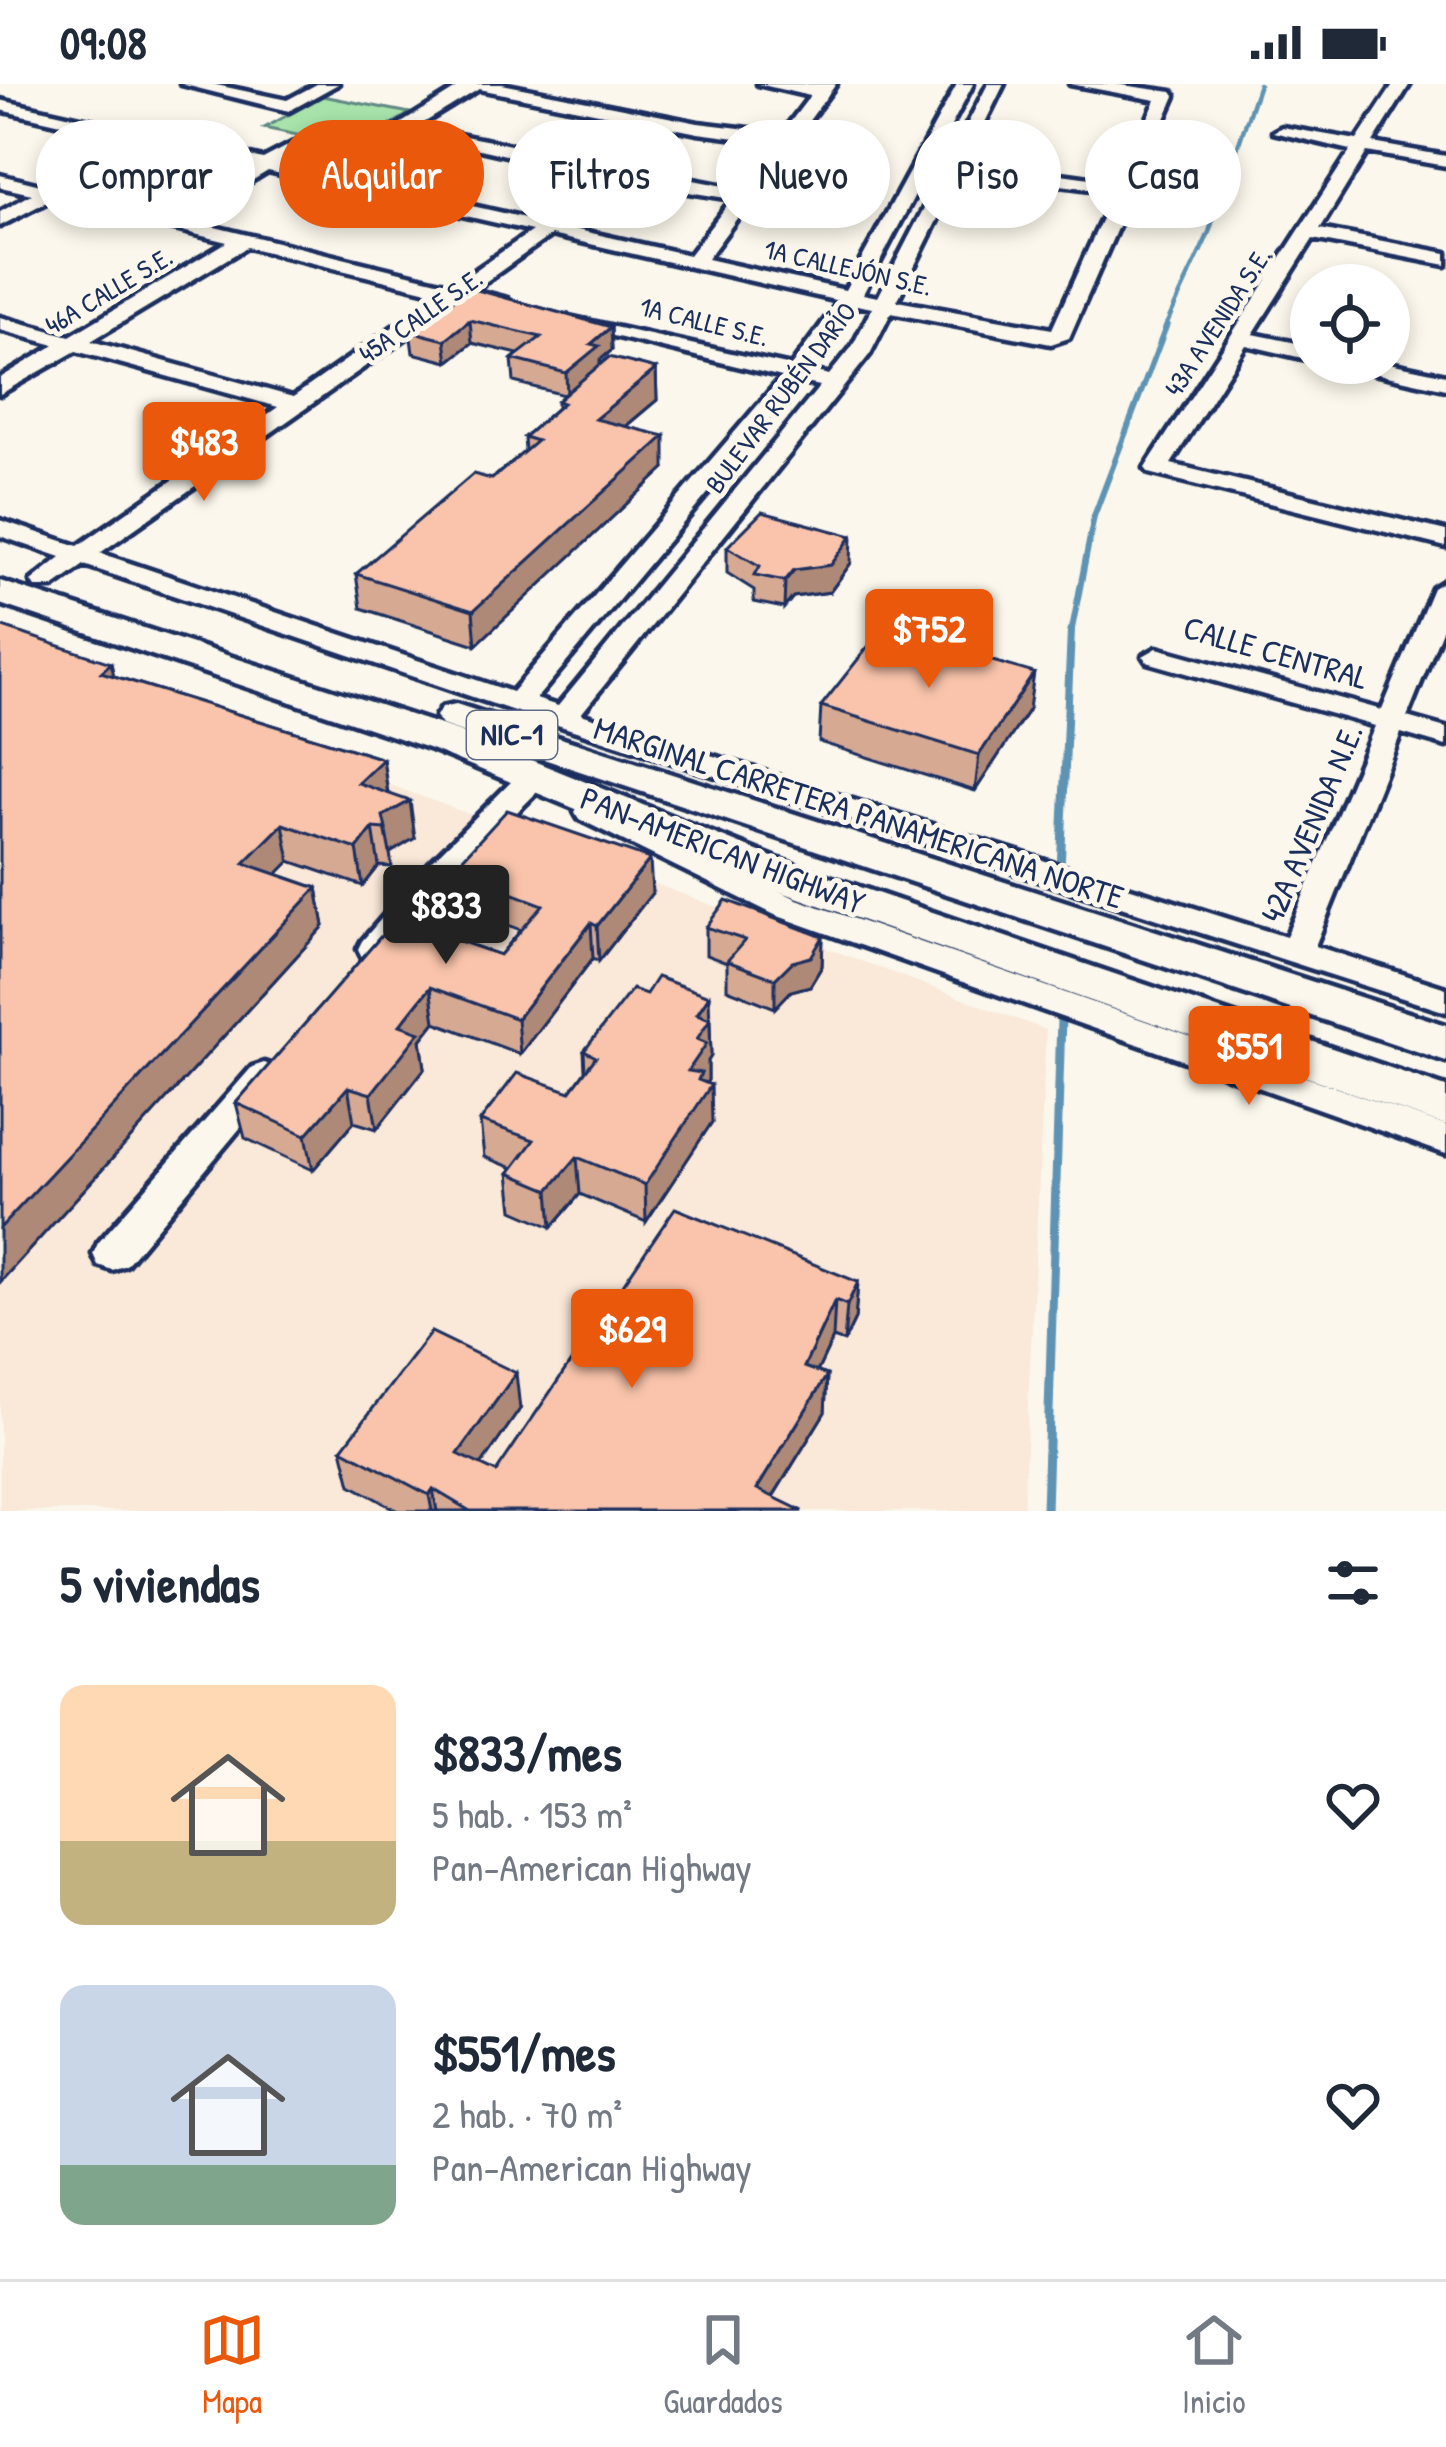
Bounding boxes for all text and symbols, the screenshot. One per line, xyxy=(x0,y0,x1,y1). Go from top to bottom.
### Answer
text: 09:08 xyxy=(60,12,147,73)
chip: Comprar xyxy=(36,120,255,228)
chip: Alquilar xyxy=(279,120,484,228)
chip: Filtros xyxy=(508,120,692,228)
chip: Nuevo xyxy=(716,120,890,228)
chip: Piso xyxy=(914,120,1061,228)
chip: Casa xyxy=(1085,120,1241,228)
street label: 1A CALLEJÓN S.E. xyxy=(761,230,935,304)
street label: 46A CALLE S.E. xyxy=(38,238,179,342)
street label: 43A AVENIDA S.E. xyxy=(1156,240,1279,403)
street label: 45A CALLE S.E. xyxy=(352,259,489,371)
map controls xyxy=(1290,264,1410,384)
button: locate xyxy=(1290,264,1410,384)
street label: 1A CALLE S.E. xyxy=(636,288,772,354)
street label: BULEVAR RUBÉN DARÍO xyxy=(697,295,864,500)
pin: $483 xyxy=(133,402,275,504)
text: $483 xyxy=(170,414,238,467)
pin: $752 xyxy=(858,589,1000,691)
text: $752 xyxy=(892,601,966,654)
street label: CALLE CENTRAL xyxy=(1179,605,1373,699)
street label: MARGINAL CARRETERA PANAMERICANA NORTE xyxy=(589,705,1130,919)
road number: NIC-1 xyxy=(467,711,557,759)
street label: 42A AVENIDA N.E. xyxy=(1249,717,1373,929)
street label: PAN-AMERICAN HIGHWAY xyxy=(575,776,872,925)
pin: $833 xyxy=(375,865,517,967)
text: $833 xyxy=(410,877,482,930)
pin: $551 xyxy=(1178,1006,1320,1108)
text: $551 xyxy=(1216,1018,1282,1071)
pin: $629 xyxy=(561,1289,703,1391)
text: $629 xyxy=(598,1301,666,1354)
text: 5 viviendas xyxy=(60,1549,260,1618)
icon: filters xyxy=(1320,1550,1386,1616)
text: $833/mes xyxy=(432,1718,622,1787)
icon: home xyxy=(156,1733,300,1877)
icon: heart xyxy=(1320,1772,1386,1838)
text: 5 hab. · 153 m² xyxy=(432,1787,632,1840)
text: Pan-American Highway xyxy=(432,1840,752,1893)
text: $551/mes xyxy=(432,2018,616,2087)
icon: home xyxy=(156,2033,300,2177)
icon: heart xyxy=(1320,2072,1386,2138)
text: 2 hab. · 70 m² xyxy=(432,2087,622,2140)
text: Pan-American Highway xyxy=(432,2140,752,2193)
tab: Mapa xyxy=(199,2307,265,2423)
tab: Guardados xyxy=(663,2307,783,2423)
tab: Inicio xyxy=(1181,2307,1247,2423)

